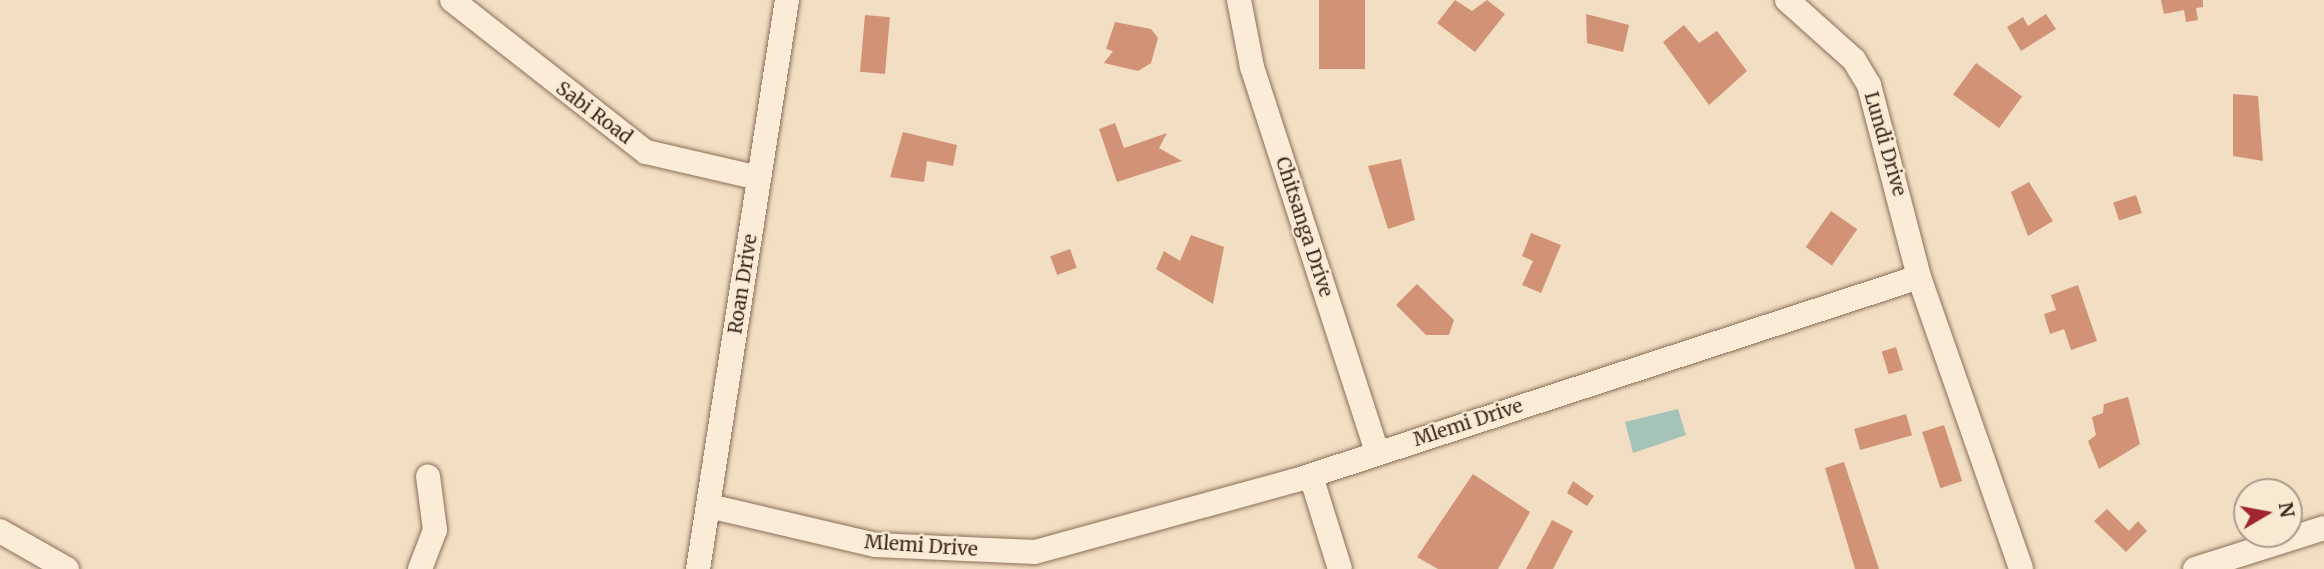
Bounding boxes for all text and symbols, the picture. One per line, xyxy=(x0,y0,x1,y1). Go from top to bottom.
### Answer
street label: Sabi Road xyxy=(551,77,637,149)
street label: Lundi Drive xyxy=(1859,89,1911,199)
street label: Chitsanga Drive xyxy=(1271,154,1337,300)
street label: Roan Drive xyxy=(724,232,762,336)
street label: Mlemi Drive xyxy=(1410,395,1526,451)
north arrow xyxy=(2233,478,2303,548)
text: N xyxy=(2274,500,2300,519)
street label: Mlemi Drive xyxy=(864,531,978,561)

